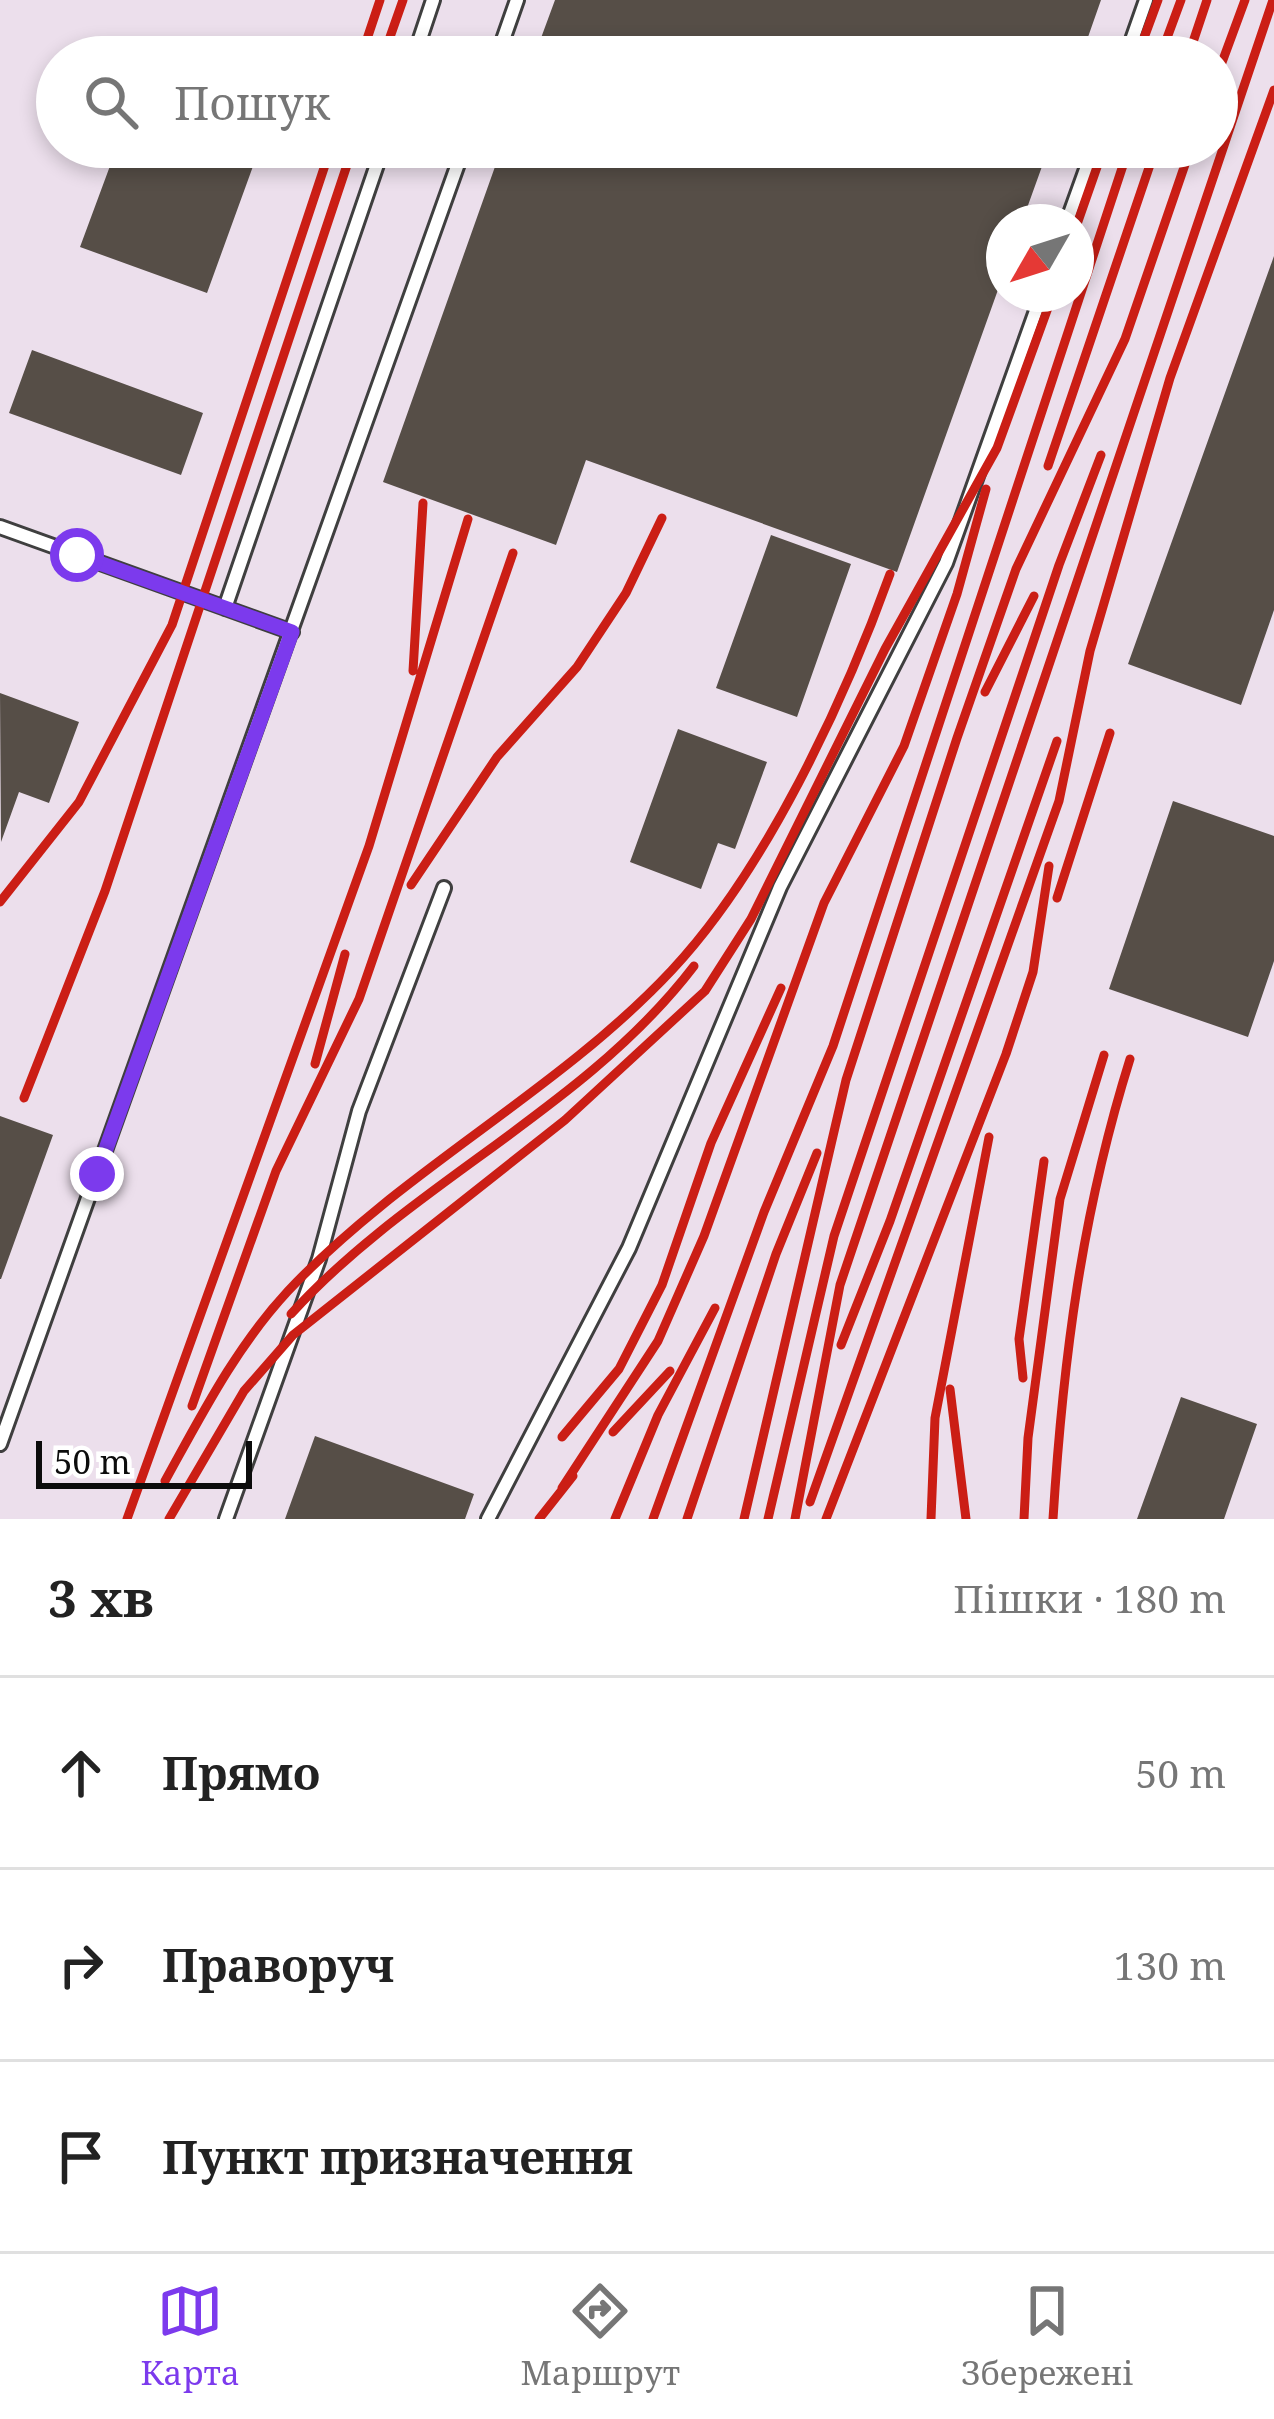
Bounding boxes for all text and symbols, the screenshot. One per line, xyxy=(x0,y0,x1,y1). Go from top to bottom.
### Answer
search box xyxy=(36,36,1238,168)
icon: search xyxy=(78,69,144,135)
text: Пошук xyxy=(174,72,330,133)
north arrow xyxy=(986,204,1094,312)
route start xyxy=(50,528,104,582)
route end xyxy=(70,1147,124,1201)
scale bar xyxy=(36,1435,252,1488)
text: 50 m xyxy=(54,1439,131,1484)
text: 3 хв xyxy=(48,1562,154,1632)
text: Пішки · 180 m xyxy=(953,1571,1226,1624)
icon: ahead xyxy=(48,1740,114,1806)
text: Прямо xyxy=(162,1742,320,1803)
text: 50 m xyxy=(1135,1746,1226,1799)
icon: right xyxy=(48,1932,114,1998)
text: Праворуч xyxy=(162,1934,394,1995)
text: 130 m xyxy=(1114,1938,1226,1991)
icon: arrive xyxy=(48,2124,114,2190)
text: Пункт призначення xyxy=(162,2126,633,2187)
tab: Карта xyxy=(140,2278,240,2395)
tab: Маршрут xyxy=(520,2278,680,2395)
tab: Збережені xyxy=(961,2278,1134,2395)

